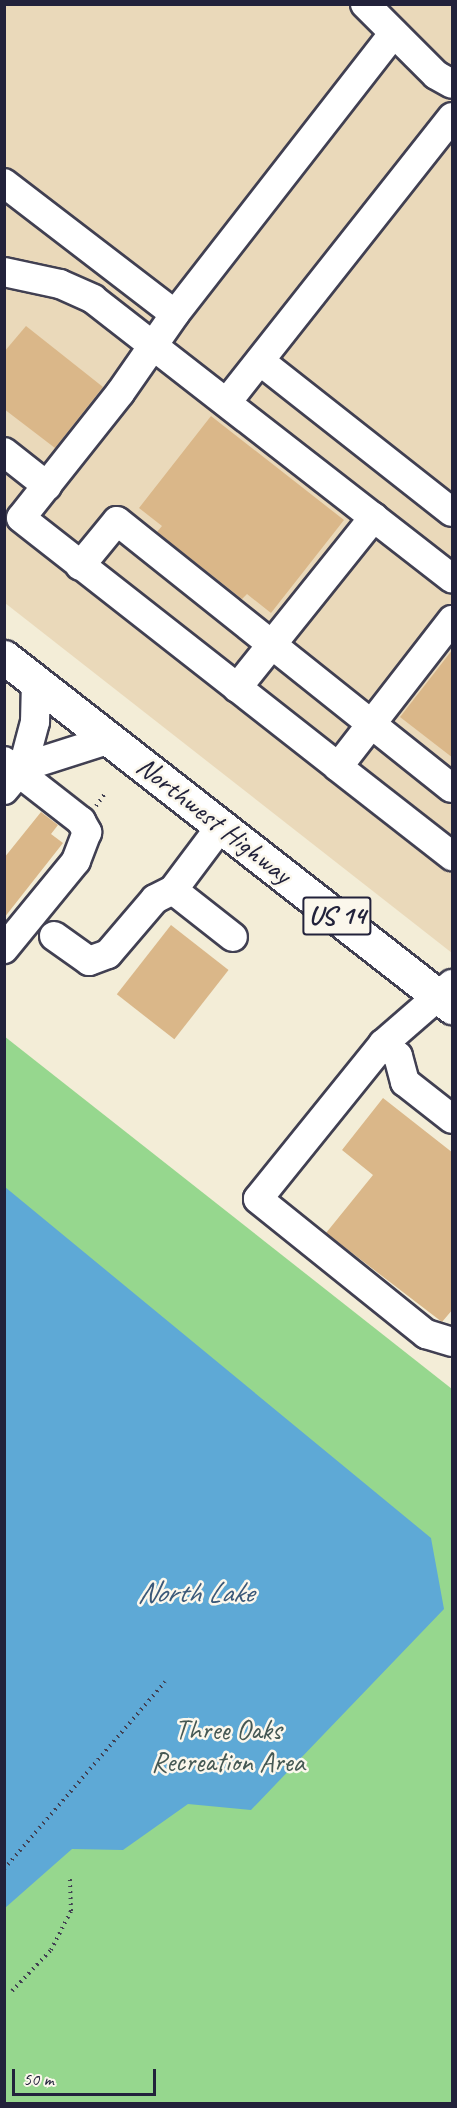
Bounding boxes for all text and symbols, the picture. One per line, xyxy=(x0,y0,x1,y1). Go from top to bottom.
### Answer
street label: Northwest Highway xyxy=(130,749,298,891)
road number: US 14 xyxy=(301,892,373,940)
water label: North Lake xyxy=(137,1574,253,1610)
park label: Three Oaks Recreation Area xyxy=(152,1713,304,1779)
scale bar xyxy=(15,2057,159,2095)
text: 50 m xyxy=(23,2068,54,2090)

